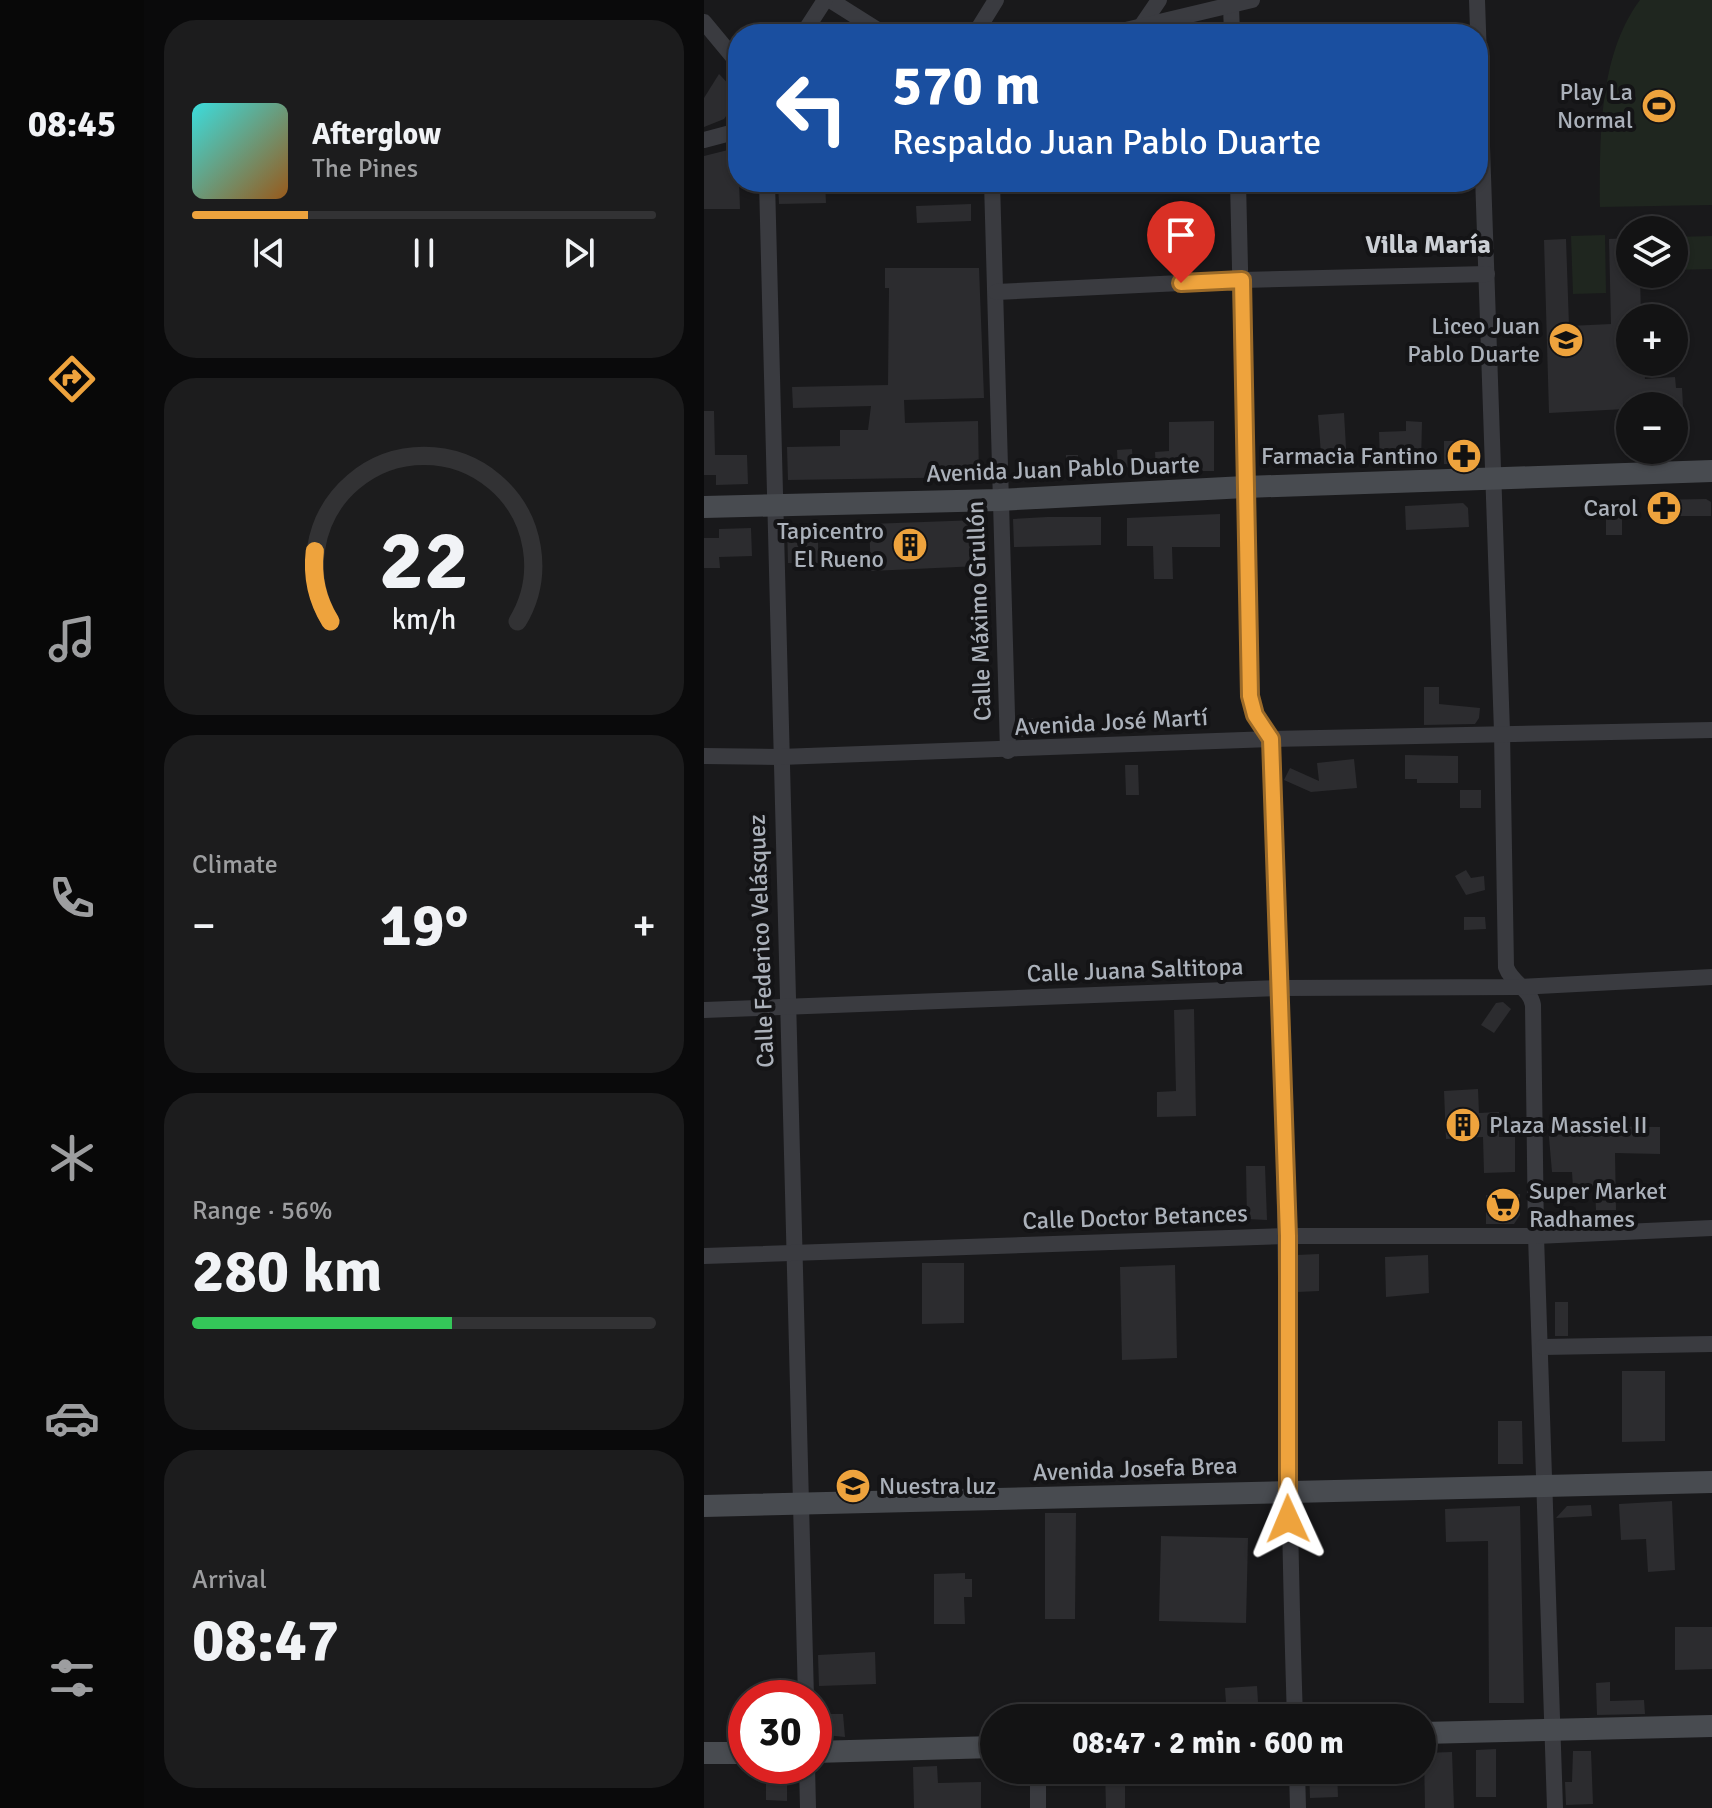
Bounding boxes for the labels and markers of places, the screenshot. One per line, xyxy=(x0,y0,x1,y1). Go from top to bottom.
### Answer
place label: Play La Normal xyxy=(1557,77,1633,135)
sports icon: Play La Normal xyxy=(1640,87,1678,125)
pin xyxy=(1147,201,1215,283)
place label: Liceo Juan Pablo Duarte xyxy=(1407,311,1540,369)
school or university icon: Liceo Juan Pablo Duarte xyxy=(1547,321,1585,359)
pharmacy icon: Farmacia Fantino xyxy=(1445,437,1483,475)
place label: Farmacia Fantino xyxy=(1261,441,1438,471)
pharmacy icon: Carol xyxy=(1645,489,1683,527)
place label: Carol xyxy=(1584,493,1638,523)
place label: Tapicentro El Rueno xyxy=(777,516,884,574)
building icon: Tapicentro El Rueno xyxy=(891,526,929,564)
building icon: Plaza Massiel II xyxy=(1444,1106,1482,1144)
place label: Plaza Massiel II xyxy=(1489,1110,1648,1140)
place label: Super Market Radhames xyxy=(1529,1176,1667,1234)
supermarket icon: Super Market Radhames xyxy=(1484,1186,1522,1224)
school or university icon: Nuestra luz xyxy=(834,1467,872,1505)
place label: Nuestra luz xyxy=(879,1471,996,1501)

